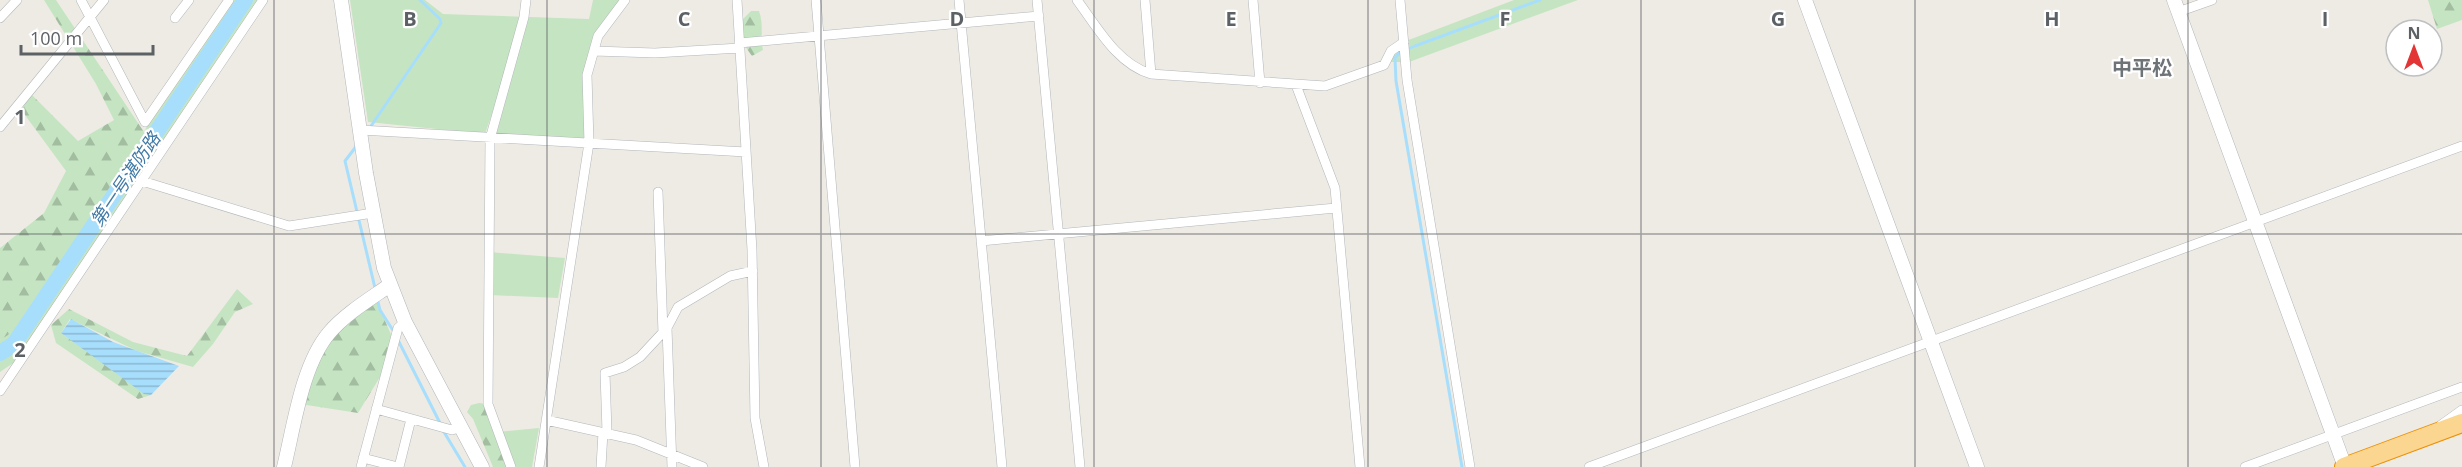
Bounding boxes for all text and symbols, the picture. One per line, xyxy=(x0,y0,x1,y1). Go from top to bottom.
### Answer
text: B xyxy=(403,5,417,32)
text: C xyxy=(678,5,691,32)
text: D xyxy=(950,5,964,32)
text: E xyxy=(1225,5,1237,32)
text: F xyxy=(1500,5,1510,32)
text: G xyxy=(1771,5,1785,32)
text: H xyxy=(2044,5,2060,32)
text: I xyxy=(2322,5,2328,32)
scale bar xyxy=(21,18,153,56)
north arrow xyxy=(2384,18,2444,78)
text: N xyxy=(2407,22,2421,44)
text: 100 m xyxy=(30,26,82,50)
district label: 中平松 xyxy=(2112,54,2172,81)
text: 1 xyxy=(14,103,26,130)
water label: 第一号湛防路 xyxy=(85,126,166,230)
text: 2 xyxy=(14,336,26,363)

